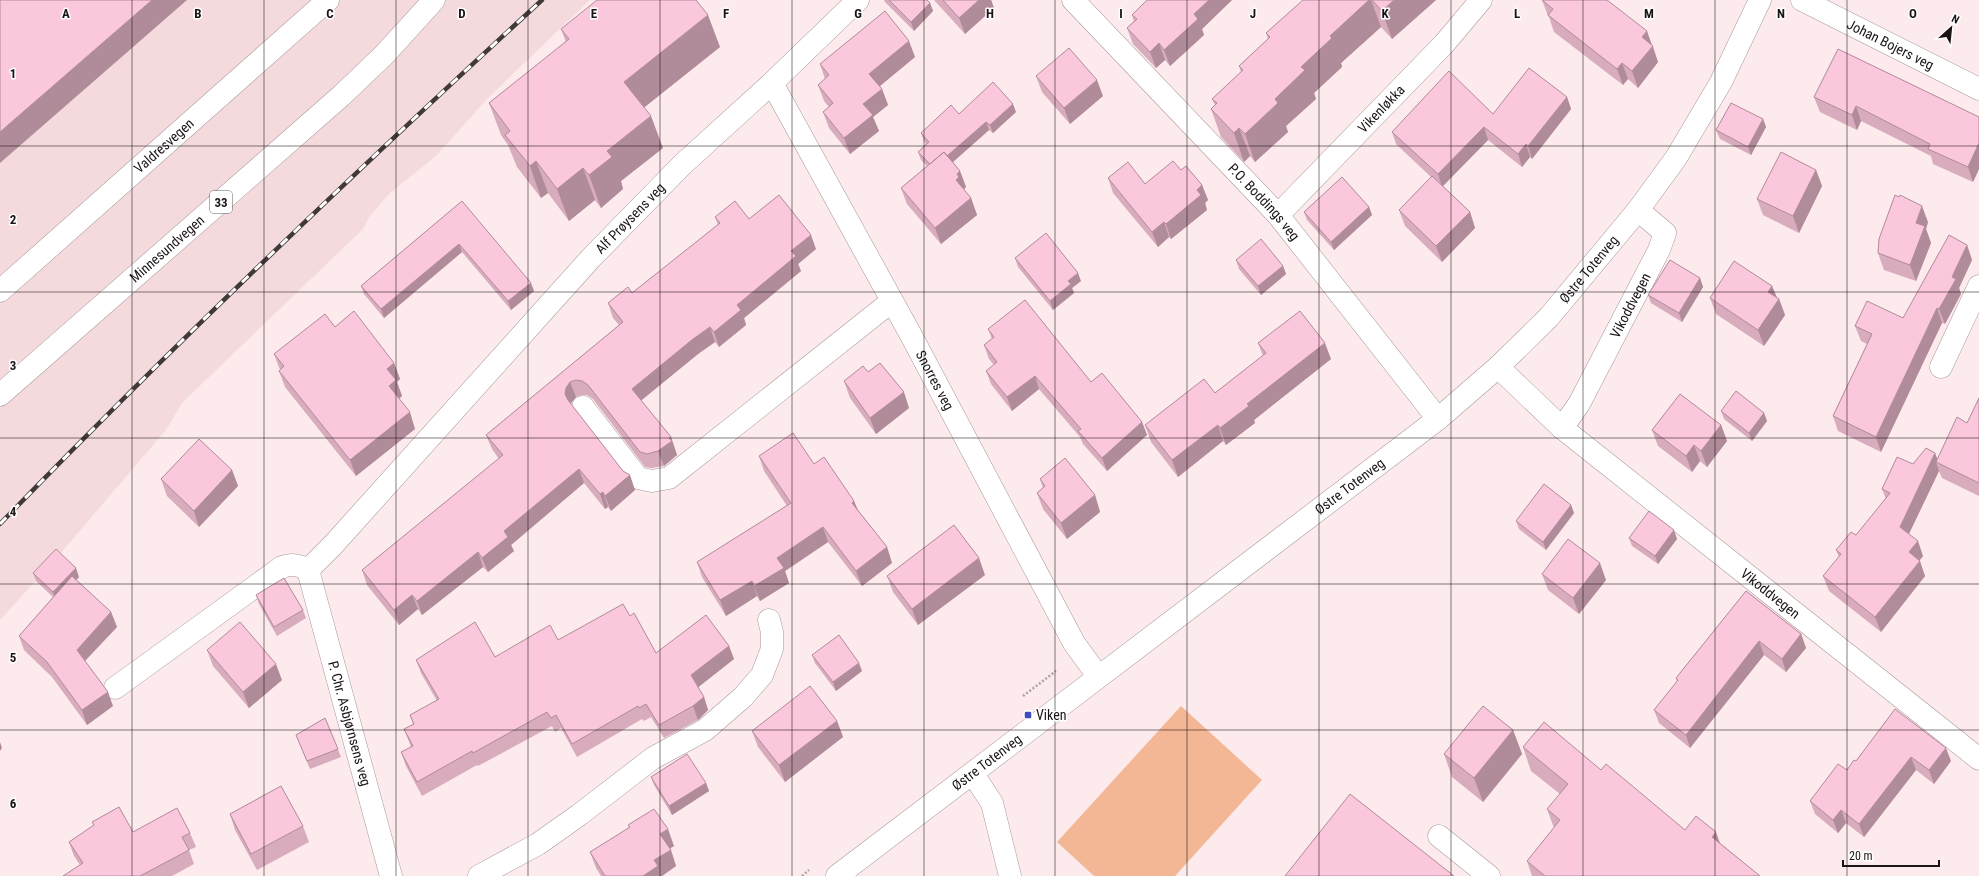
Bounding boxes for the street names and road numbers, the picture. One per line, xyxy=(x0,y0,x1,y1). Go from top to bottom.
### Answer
street label: Johan Bojers veg xyxy=(1844,16,1936,73)
street label: Vikenløkka xyxy=(1354,82,1408,136)
street label: Valdresvegen xyxy=(131,115,197,176)
street label: P.O. Boddings veg xyxy=(1225,160,1303,244)
street label: Alf Prøysens veg xyxy=(592,180,668,257)
road number: 33 xyxy=(210,191,232,213)
street label: Minnesundvegen xyxy=(126,212,207,285)
street label: Østre Totenveg xyxy=(1556,232,1621,306)
street label: Vikoddvegen xyxy=(1607,270,1654,341)
street label: Snorres veg xyxy=(913,348,957,413)
street label: Østre Totenveg xyxy=(1312,455,1388,518)
street label: Vikoddvegen xyxy=(1738,565,1803,622)
street label: P. Chr. Asbjørnsens veg xyxy=(325,659,374,788)
street label: Østre Totenveg xyxy=(949,731,1025,794)

